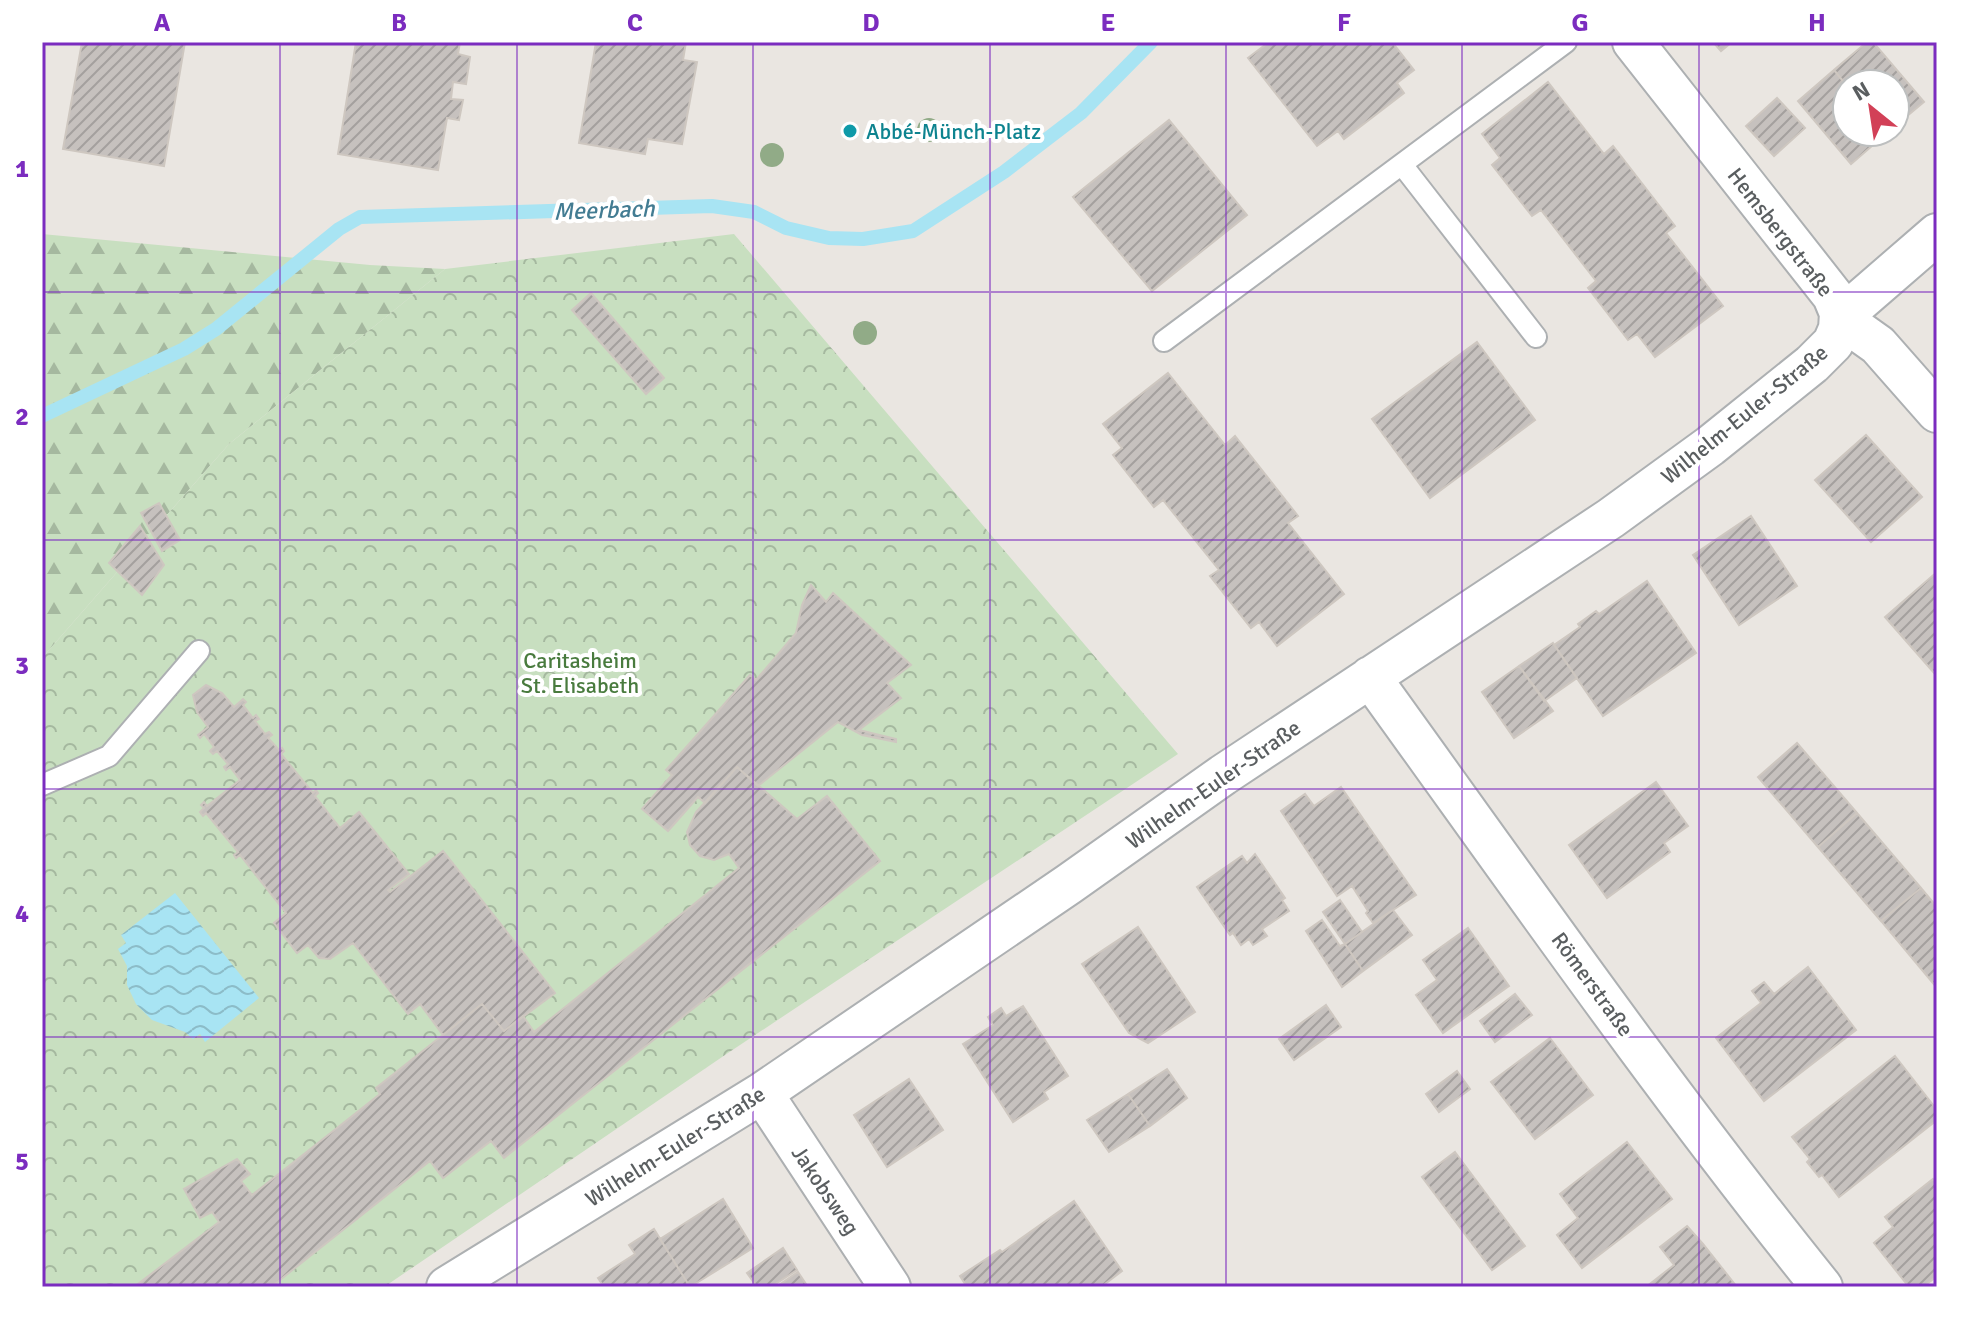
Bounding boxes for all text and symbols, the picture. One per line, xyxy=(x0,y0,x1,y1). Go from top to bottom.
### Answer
text: A xyxy=(154,7,171,39)
text: B xyxy=(391,7,407,39)
text: C xyxy=(627,7,643,39)
text: D xyxy=(862,7,880,39)
text: E xyxy=(1101,7,1115,39)
text: F xyxy=(1337,7,1351,39)
text: G xyxy=(1571,7,1589,39)
text: H xyxy=(1808,7,1826,39)
north arrow xyxy=(1831,68,1911,148)
text: N xyxy=(1848,76,1875,107)
place label: Abbé-Münch-Platz xyxy=(866,118,1041,145)
marker: Abbé-Münch-Platz xyxy=(841,122,859,140)
text: 1 xyxy=(15,153,29,185)
street label: Hemsbergstraße xyxy=(1722,162,1839,302)
water label: Meerbach xyxy=(553,193,656,227)
street label: Wilhelm-Euler-Straße xyxy=(1655,339,1833,490)
text: 2 xyxy=(15,401,29,433)
park label: Caritasheim St. Elisabeth xyxy=(521,647,639,699)
text: 3 xyxy=(15,650,29,682)
street label: Wilhelm-Euler-Straße xyxy=(1121,714,1306,855)
text: 4 xyxy=(15,898,29,930)
street label: Römerstraße xyxy=(1546,927,1639,1042)
street label: Wilhelm-Euler-Straße xyxy=(580,1080,770,1213)
street label: Jakobsweg xyxy=(786,1140,865,1240)
text: 5 xyxy=(15,1146,29,1178)

